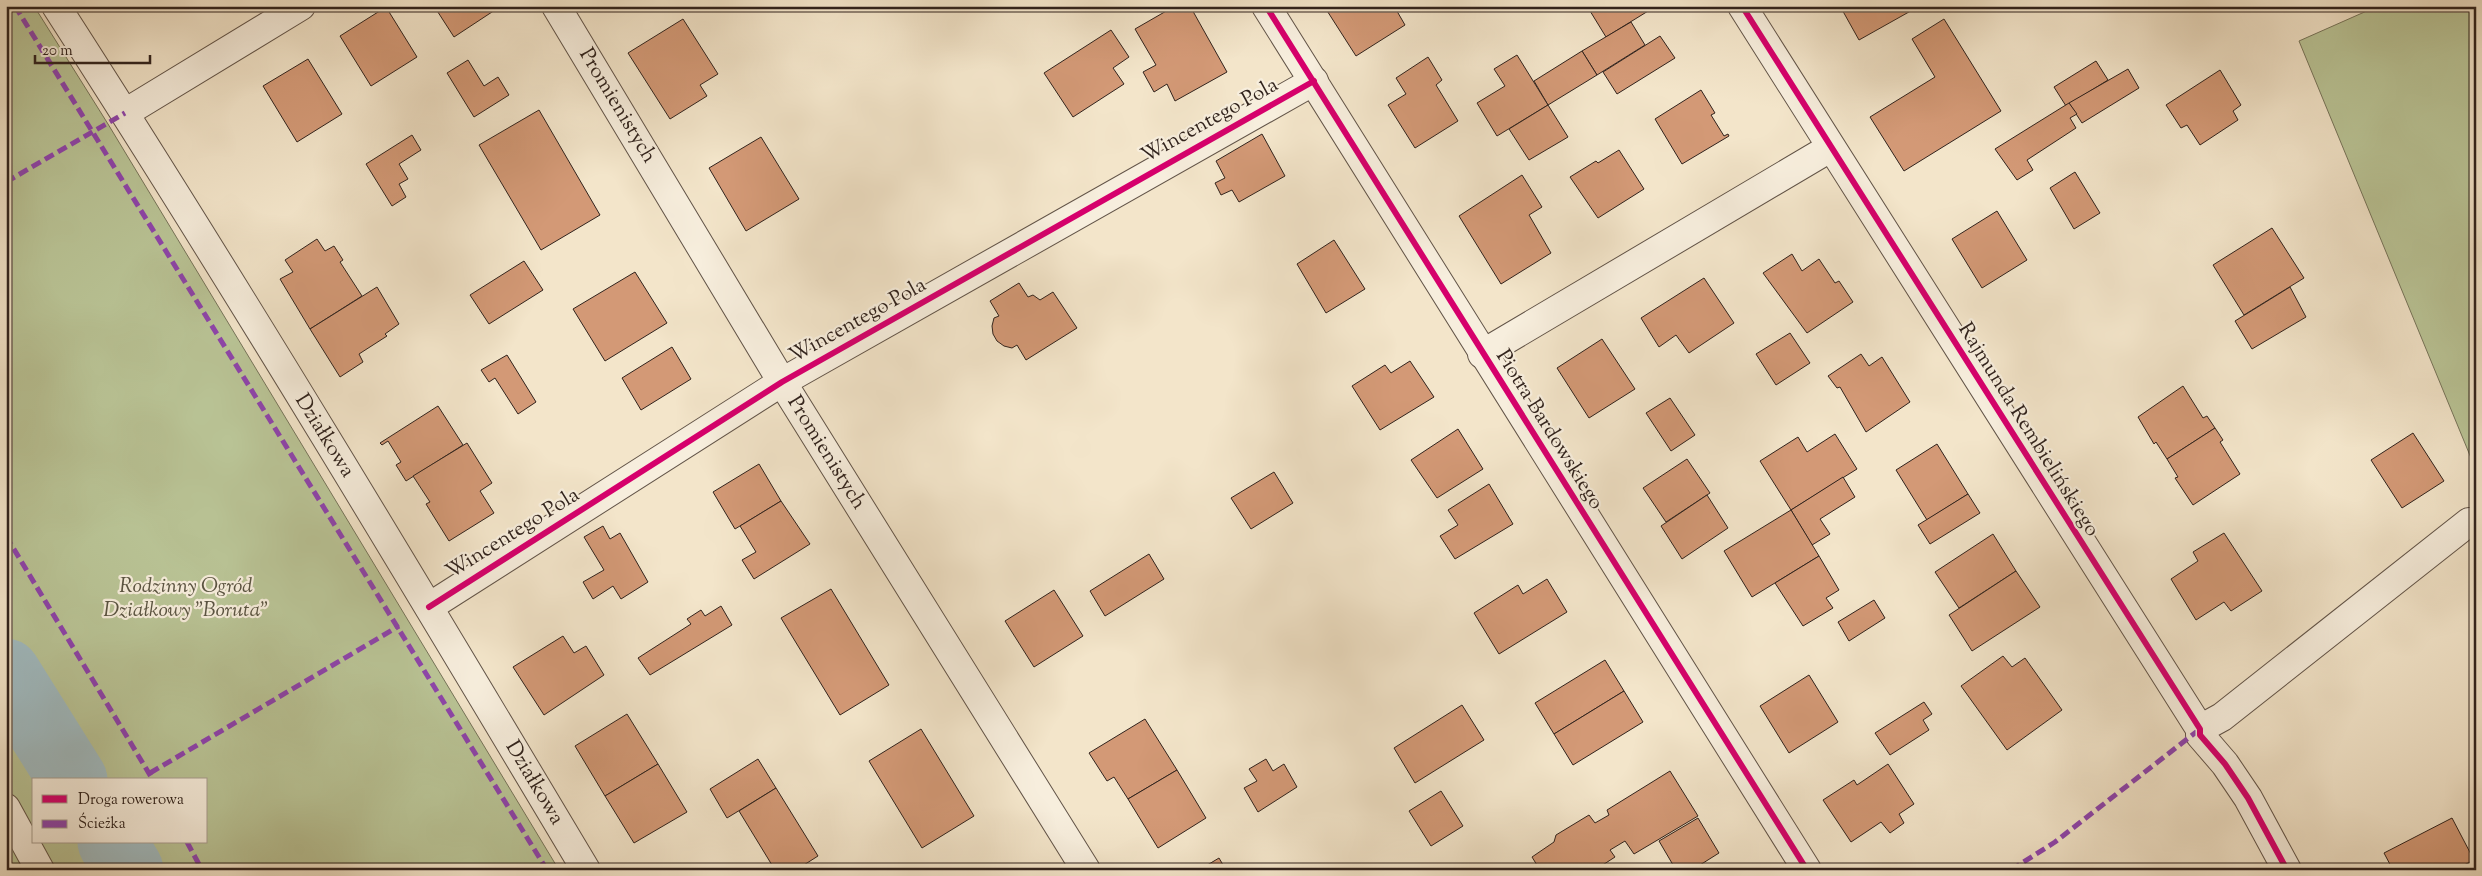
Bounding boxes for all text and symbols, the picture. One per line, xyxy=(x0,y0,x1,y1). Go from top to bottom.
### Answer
scale bar xyxy=(35,32,150,64)
text: 20 m xyxy=(42,41,73,62)
street label: Promienistych xyxy=(571,43,663,169)
street label: Wincentego Pola xyxy=(1136,71,1284,171)
street label: Wincentego Pola xyxy=(784,271,932,371)
street label: Rajmunda Rembielińskiego xyxy=(1950,317,2106,543)
street label: Piotra Bardowskiego xyxy=(1488,344,1610,516)
street label: Działkowa xyxy=(286,388,362,484)
street label: Promienistych xyxy=(779,390,873,516)
street label: Wincentego Pola xyxy=(440,481,586,587)
park label: Rodzinny Ogród Działkowy "Boruta" xyxy=(103,572,269,626)
street label: Działkowa xyxy=(497,735,571,831)
legend xyxy=(32,778,208,844)
text: Droga rowerowa xyxy=(78,790,184,811)
text: Ścieżka xyxy=(78,812,126,835)

